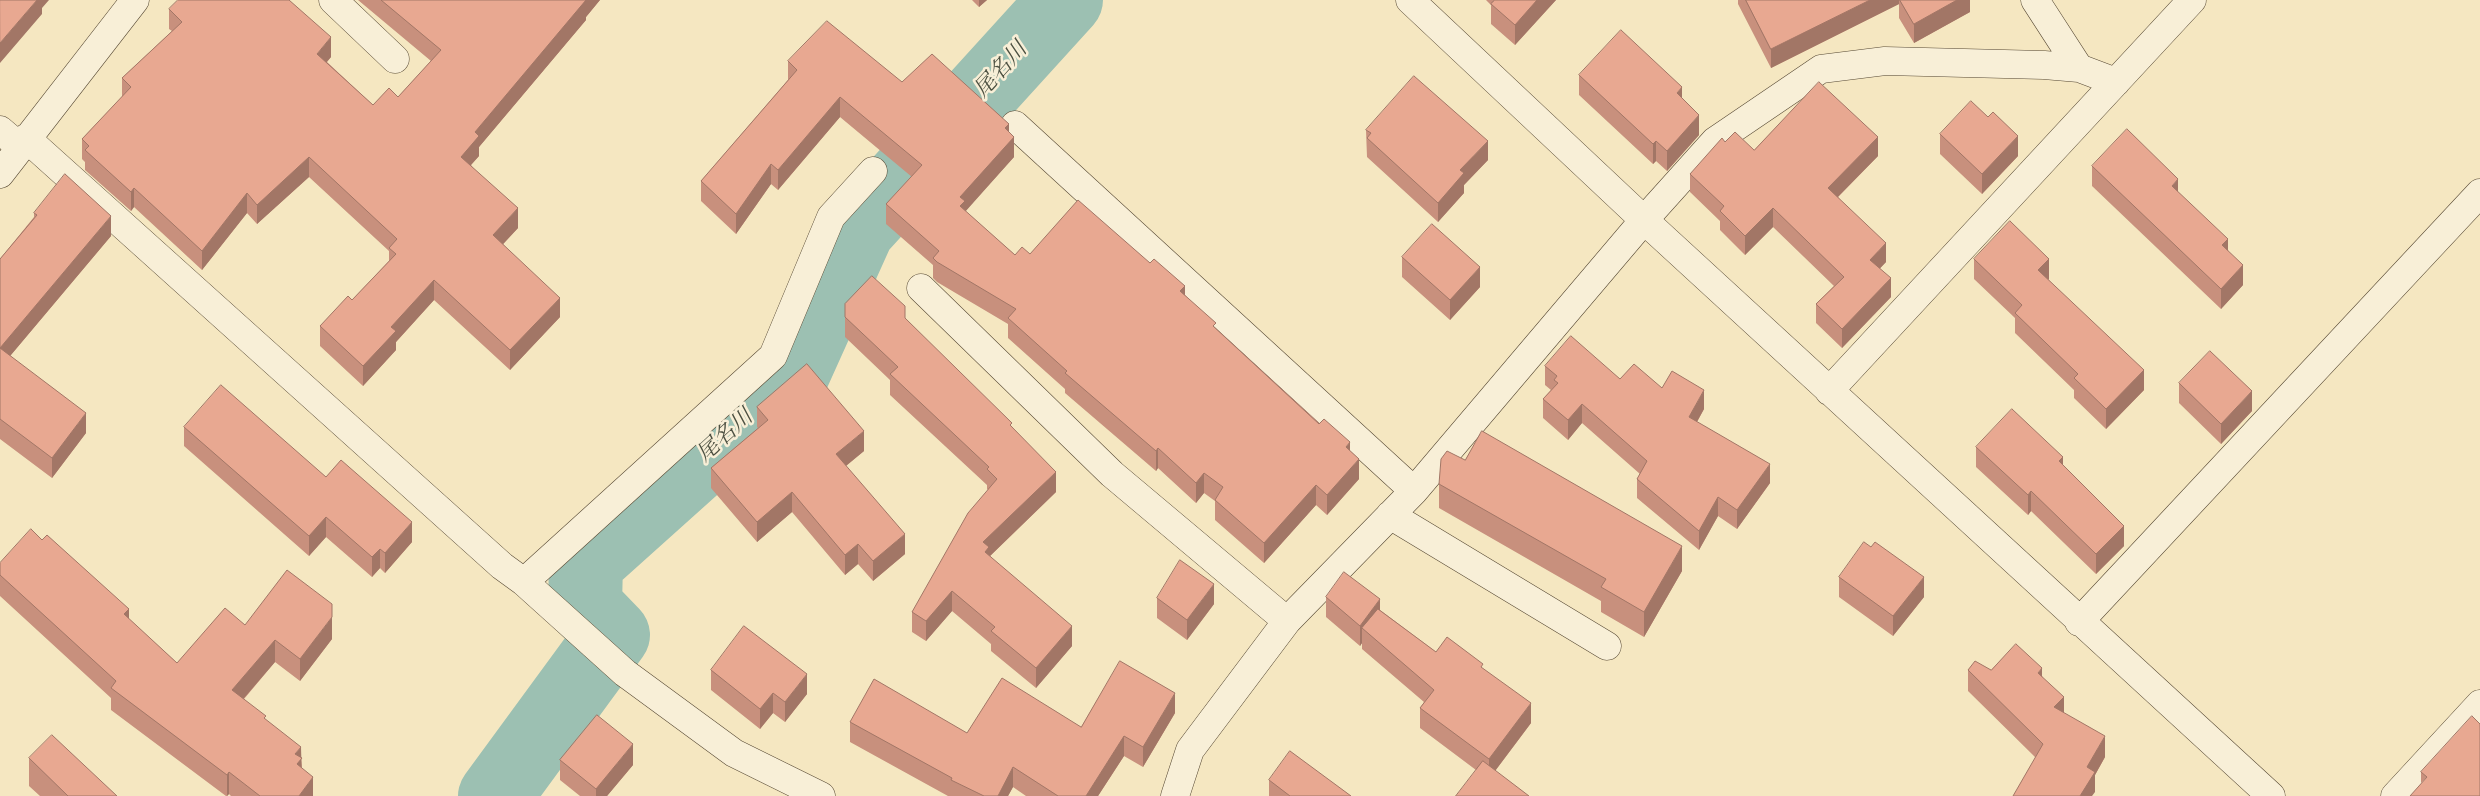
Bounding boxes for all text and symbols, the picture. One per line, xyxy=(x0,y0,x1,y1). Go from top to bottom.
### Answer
water label: 尾名川 xyxy=(970,38,1034,104)
water label: 尾名川 xyxy=(693,405,759,469)

